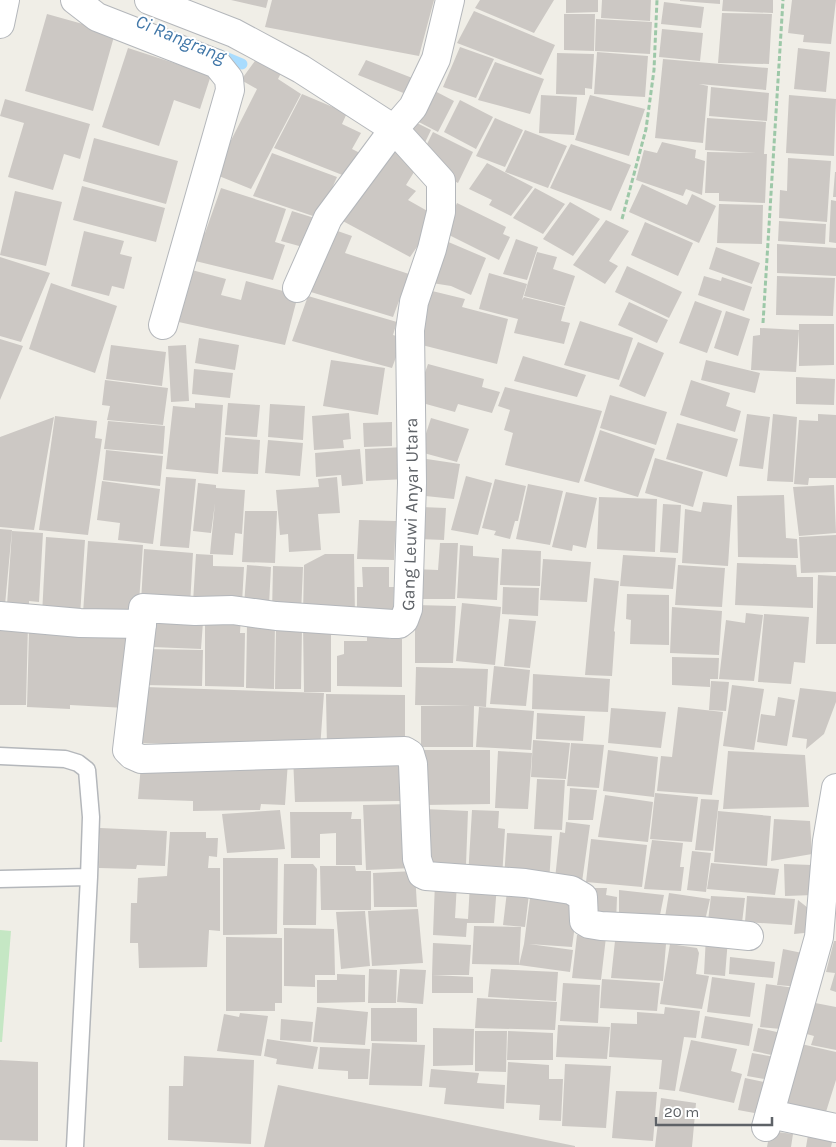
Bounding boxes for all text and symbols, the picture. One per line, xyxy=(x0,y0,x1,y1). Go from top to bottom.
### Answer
water label: Ci Rangrang xyxy=(132,10,230,68)
street label: Gang Leuwi Anyar Utara xyxy=(397,417,423,611)
scale bar xyxy=(656,1094,772,1126)
text: 20 m xyxy=(664,1103,699,1121)

